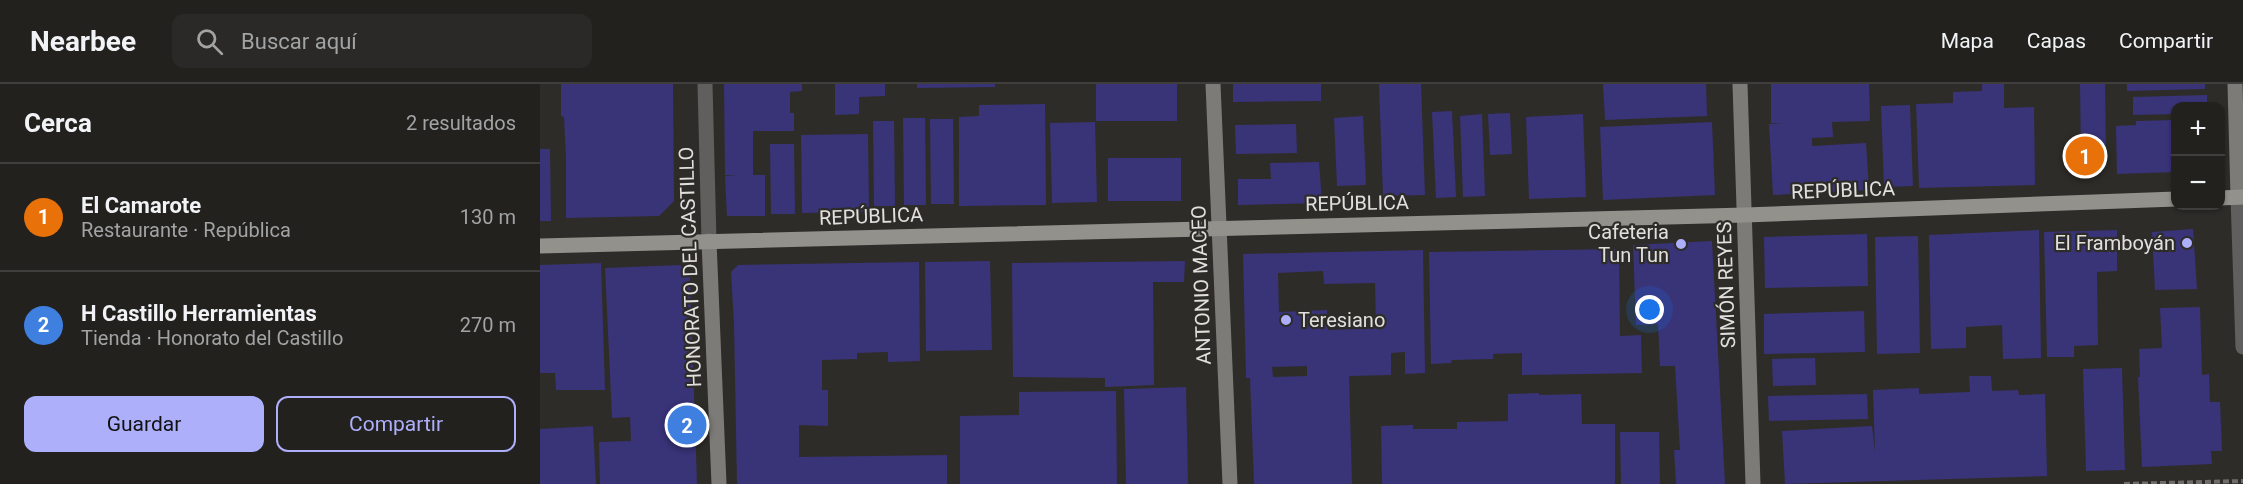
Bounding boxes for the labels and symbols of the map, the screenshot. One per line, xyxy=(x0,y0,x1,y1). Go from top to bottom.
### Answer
pin: 1 xyxy=(2066,134,2104,178)
street label: HONORATO DEL CASTILLO xyxy=(674,146,706,388)
street label: REPÚBLICA xyxy=(1791,176,1895,204)
street label: REPÚBLICA xyxy=(1305,190,1409,216)
street label: REPÚBLICA xyxy=(819,202,923,230)
street label: ANTONIO MACEO xyxy=(1186,205,1216,365)
place label: Cafeteria Tun Tun xyxy=(1588,220,1669,267)
street label: SIMÓN REYES xyxy=(1712,221,1740,349)
place label: El Framboyán xyxy=(2054,231,2175,255)
marker: El Framboyán xyxy=(2180,236,2194,250)
marker: Cafeteria Tun Tun xyxy=(1674,237,1688,251)
your location xyxy=(1635,295,1664,324)
place label: Teresiano xyxy=(1298,308,1385,332)
marker: Teresiano xyxy=(1279,313,1293,327)
pin: 2 xyxy=(668,402,706,448)

